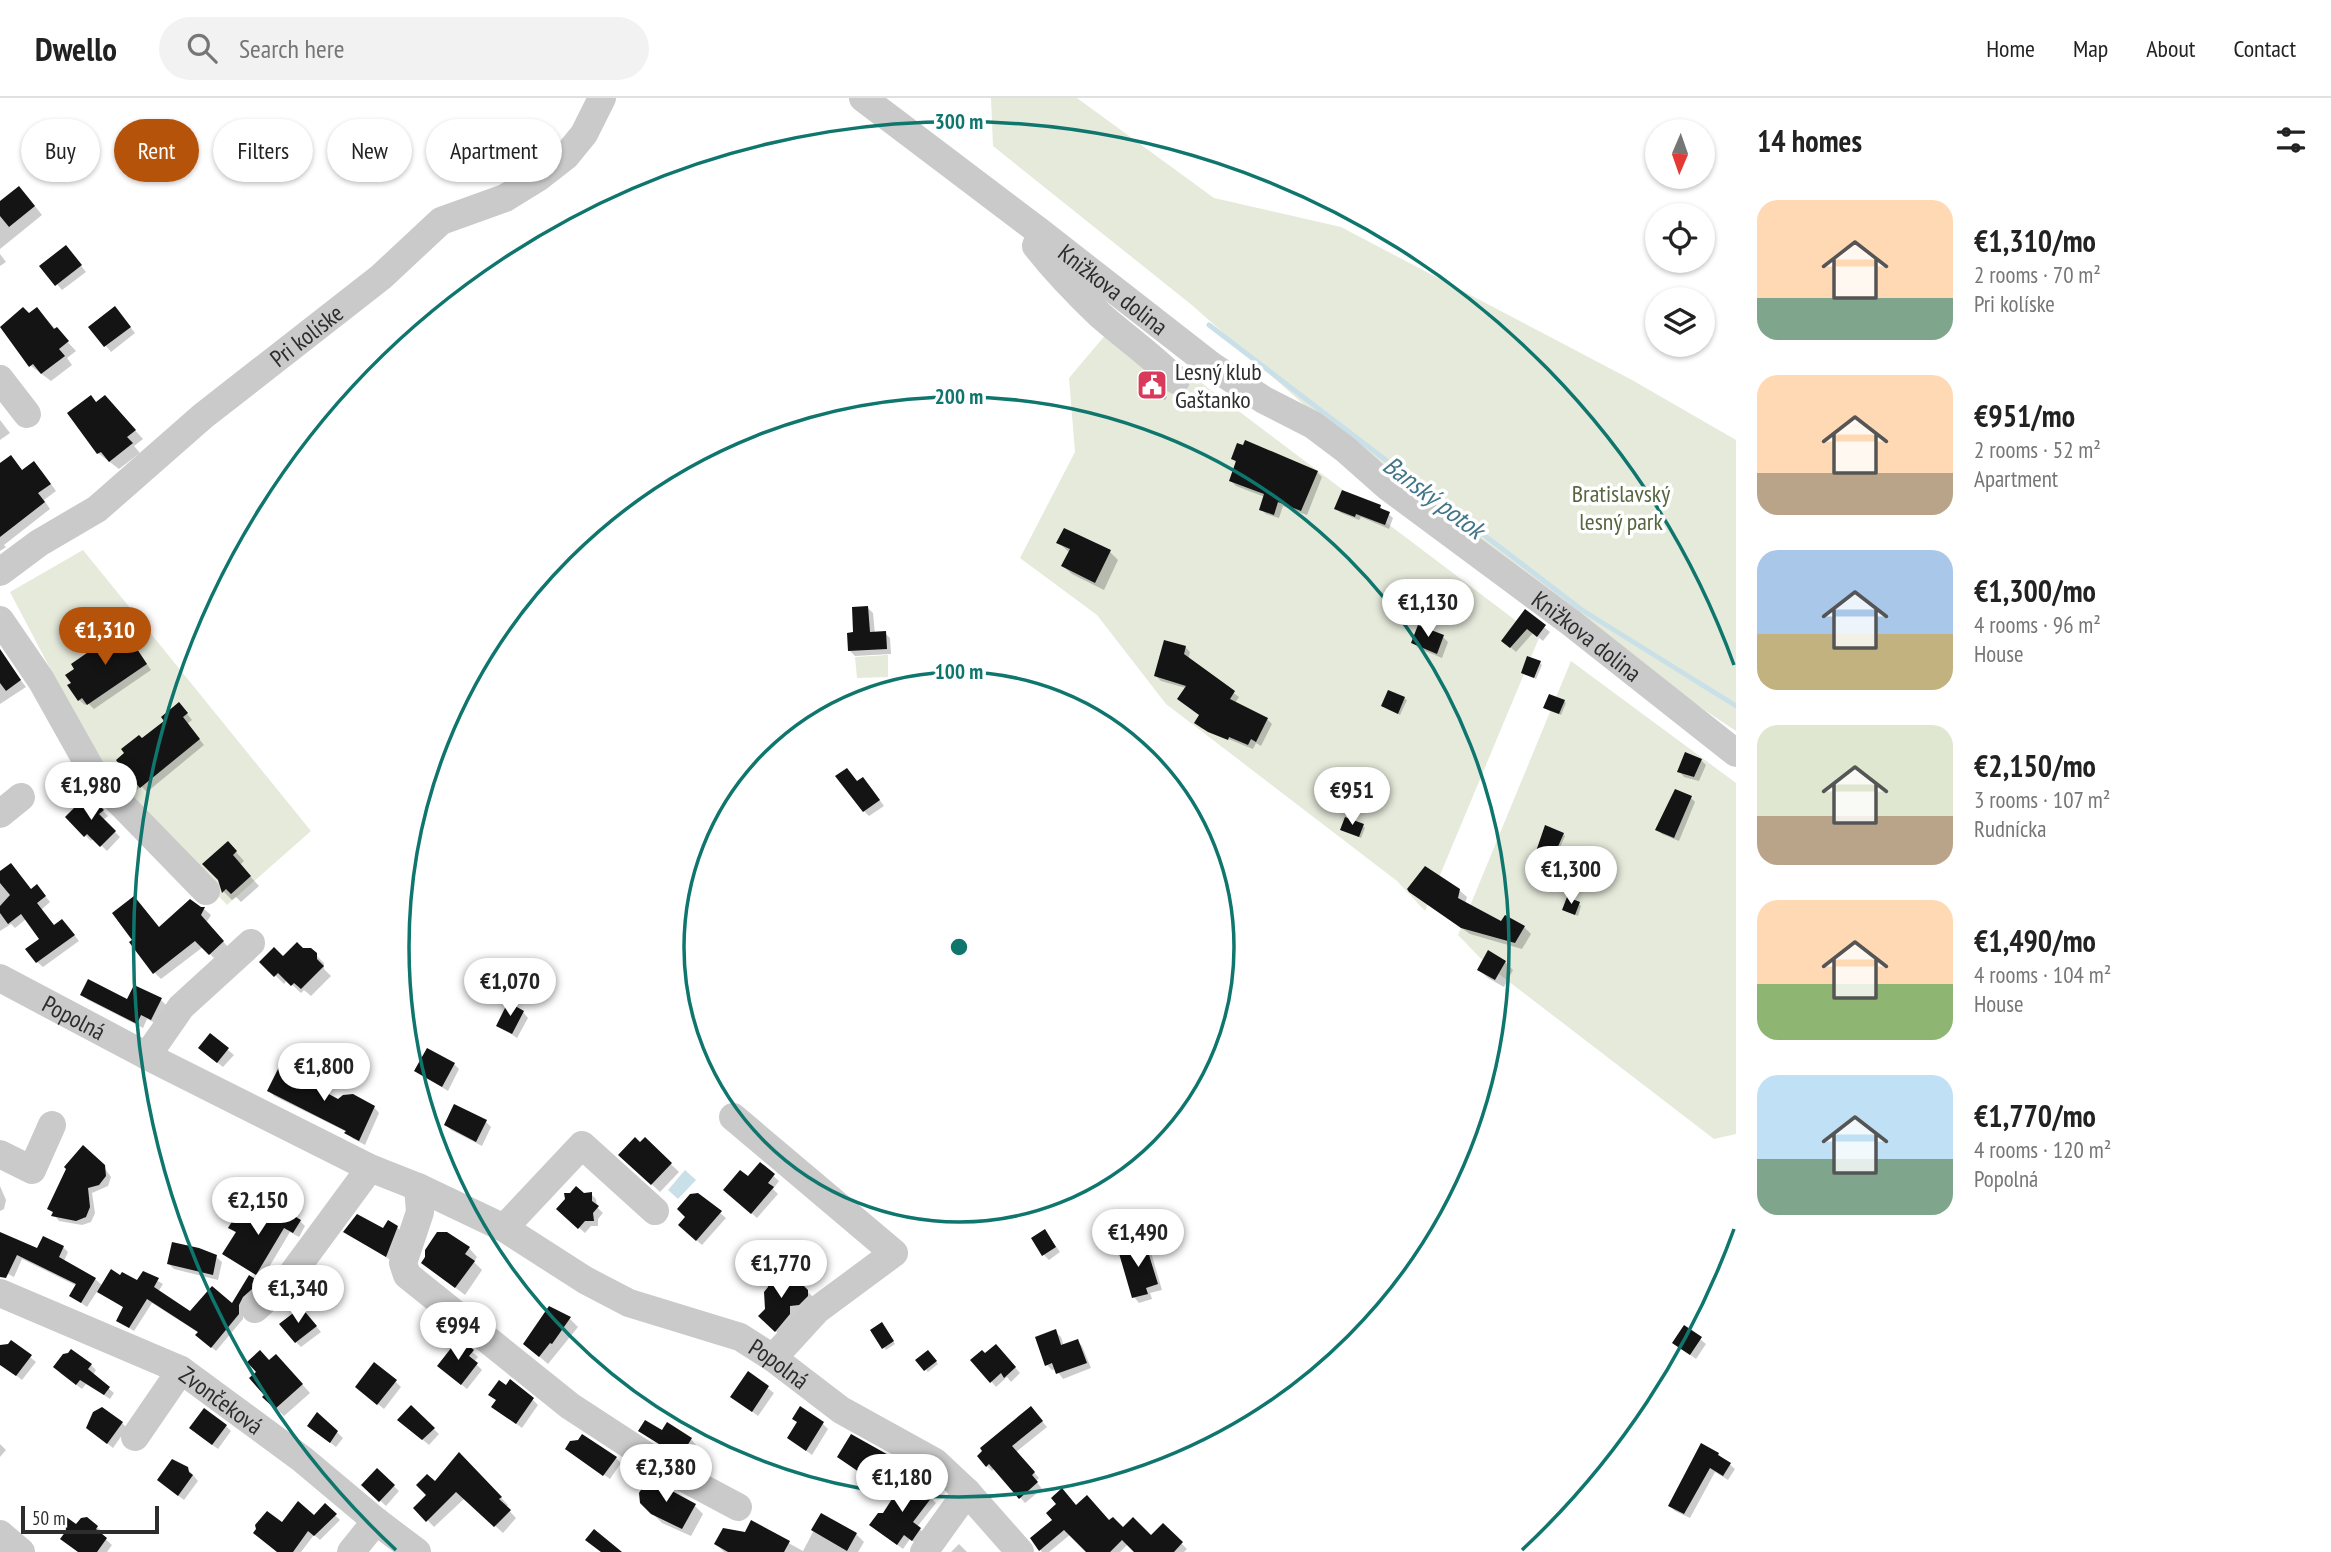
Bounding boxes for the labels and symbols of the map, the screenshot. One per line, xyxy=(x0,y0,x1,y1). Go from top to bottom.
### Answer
text: 300 m xyxy=(935,108,983,135)
north arrow xyxy=(1645,119,1715,189)
street label: Knižkova dolina xyxy=(1052,237,1174,342)
street label: Pri kolíske xyxy=(264,297,349,373)
place label: Lesný klub Gaštanko xyxy=(1175,356,1262,415)
public building icon: Lesný klub Gaštanko xyxy=(1135,368,1169,402)
text: 200 m xyxy=(935,383,983,410)
water label: Banský potok xyxy=(1377,448,1493,548)
park label: Bratislavský lesný park xyxy=(1572,478,1670,537)
pin: €1,130 xyxy=(1371,580,1485,639)
street label: Knižkova dolina xyxy=(1526,584,1648,688)
pin: €1,310 xyxy=(48,608,162,667)
text: 100 m xyxy=(935,658,983,685)
pin: €1,980 xyxy=(34,762,148,822)
pin: €951 xyxy=(1311,768,1393,827)
pin: €1,300 xyxy=(1514,846,1628,906)
centre of rings xyxy=(947,935,971,959)
pin: €1,070 xyxy=(453,958,567,1018)
street label: Popolná xyxy=(37,988,111,1047)
pin: €1,800 xyxy=(267,1044,381,1103)
pin: €2,150 xyxy=(201,1178,315,1237)
pin: €1,490 xyxy=(1081,1210,1195,1269)
pin: €1,770 xyxy=(724,1240,838,1300)
pin: €1,340 xyxy=(241,1266,355,1325)
pin: €994 xyxy=(417,1302,499,1362)
street label: Popolná xyxy=(743,1331,815,1396)
street label: Zvončeková xyxy=(173,1359,270,1441)
pin: €2,380 xyxy=(609,1444,723,1504)
pin: €1,180 xyxy=(845,1454,959,1514)
scale bar xyxy=(21,1503,159,1535)

